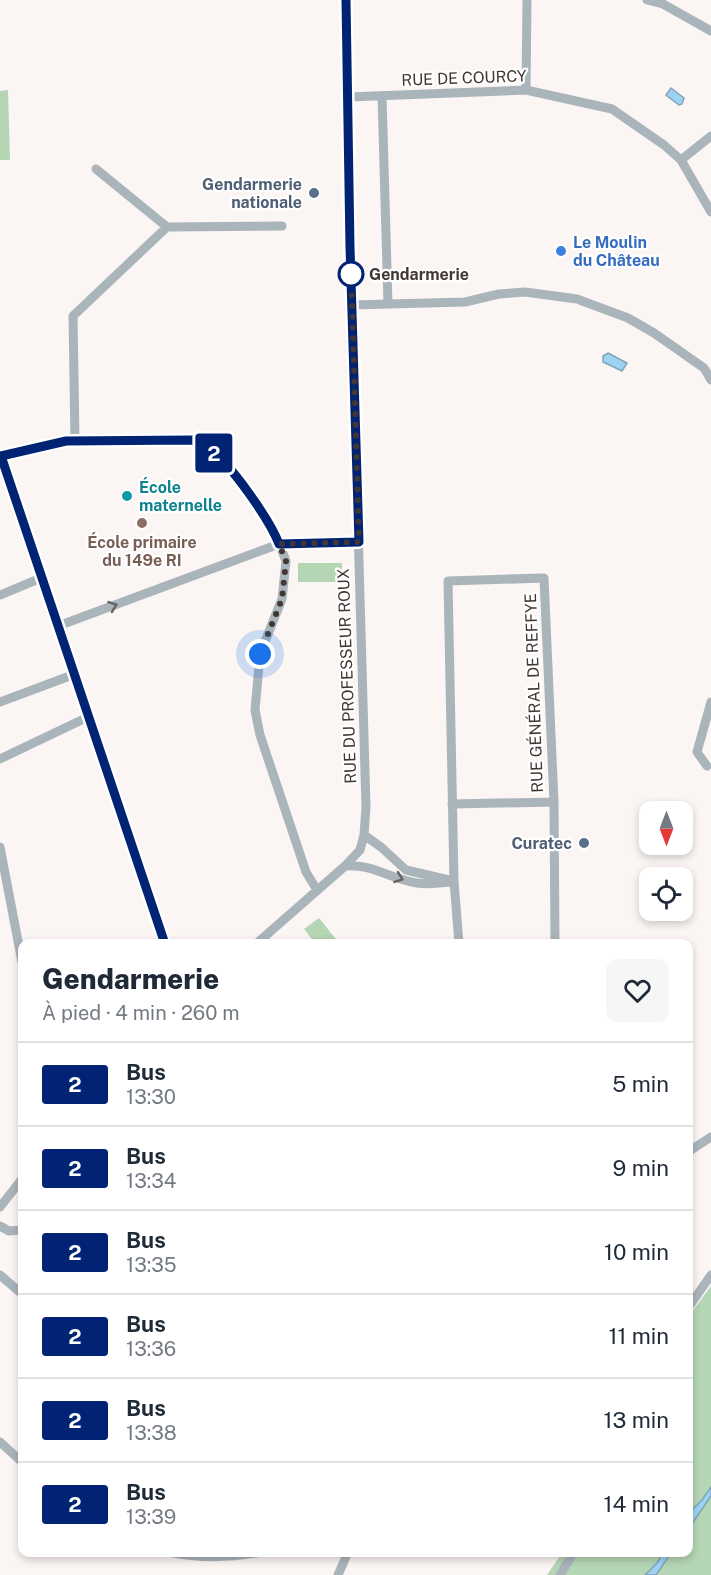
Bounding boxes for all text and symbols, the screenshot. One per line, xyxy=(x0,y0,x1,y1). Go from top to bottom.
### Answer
street label: RUE DE COURCY xyxy=(401,66,527,90)
place label: Gendarmerie nationale xyxy=(202,175,302,212)
marker: Gendarmerie nationale xyxy=(307,186,321,200)
place label: Le Moulin du Château xyxy=(573,233,660,270)
marker: Le Moulin du Château xyxy=(554,244,568,258)
marker: Gendarmerie xyxy=(338,261,364,287)
place label: Gendarmerie xyxy=(369,265,469,284)
line badge: 2 xyxy=(194,434,234,472)
text: 2 xyxy=(207,441,221,466)
place label: École maternelle xyxy=(139,477,222,515)
marker: École maternelle xyxy=(120,489,134,503)
marker: École primaire du 149e RI xyxy=(135,516,149,530)
place label: École primaire du 149e RI xyxy=(87,532,197,570)
street label: RUE DU PROFESSEUR ROUX xyxy=(334,568,360,784)
street label: RUE GÉNÉRAL DE REFFYE xyxy=(520,593,547,793)
one-way arrow xyxy=(107,600,118,613)
your location xyxy=(245,639,275,669)
north arrow xyxy=(639,801,693,855)
map controls xyxy=(639,801,693,921)
place label: Curatec xyxy=(511,834,572,853)
marker: Curatec xyxy=(577,836,591,850)
button: locate xyxy=(639,867,693,921)
one-way arrow xyxy=(393,870,404,883)
button: heart xyxy=(606,959,669,1022)
text: Gendarmerie xyxy=(42,962,219,995)
text: À pied · 4 min · 260 m xyxy=(42,1001,240,1025)
text: Bus xyxy=(126,1059,166,1085)
text: 5 min xyxy=(612,1071,669,1097)
text: 2 xyxy=(68,1072,82,1097)
text: 13:30 xyxy=(126,1085,176,1109)
text: Bus xyxy=(126,1143,166,1169)
text: 9 min xyxy=(613,1155,669,1181)
text: 2 xyxy=(68,1156,82,1181)
text: 13:34 xyxy=(126,1169,176,1193)
text: Bus xyxy=(126,1227,166,1253)
text: 10 min xyxy=(604,1239,669,1265)
text: 2 xyxy=(68,1240,82,1265)
text: 13:35 xyxy=(126,1253,177,1277)
text: Bus xyxy=(126,1311,166,1337)
text: 11 min xyxy=(608,1323,669,1349)
text: 2 xyxy=(68,1324,82,1349)
text: 13:36 xyxy=(126,1337,176,1361)
text: Bus xyxy=(126,1395,166,1421)
text: 13 min xyxy=(604,1407,669,1433)
text: 2 xyxy=(68,1408,82,1433)
text: 13:38 xyxy=(126,1421,177,1445)
text: Bus xyxy=(126,1479,166,1505)
text: 14 min xyxy=(604,1491,669,1517)
text: 2 xyxy=(68,1492,82,1517)
text: 13:39 xyxy=(126,1505,176,1529)

